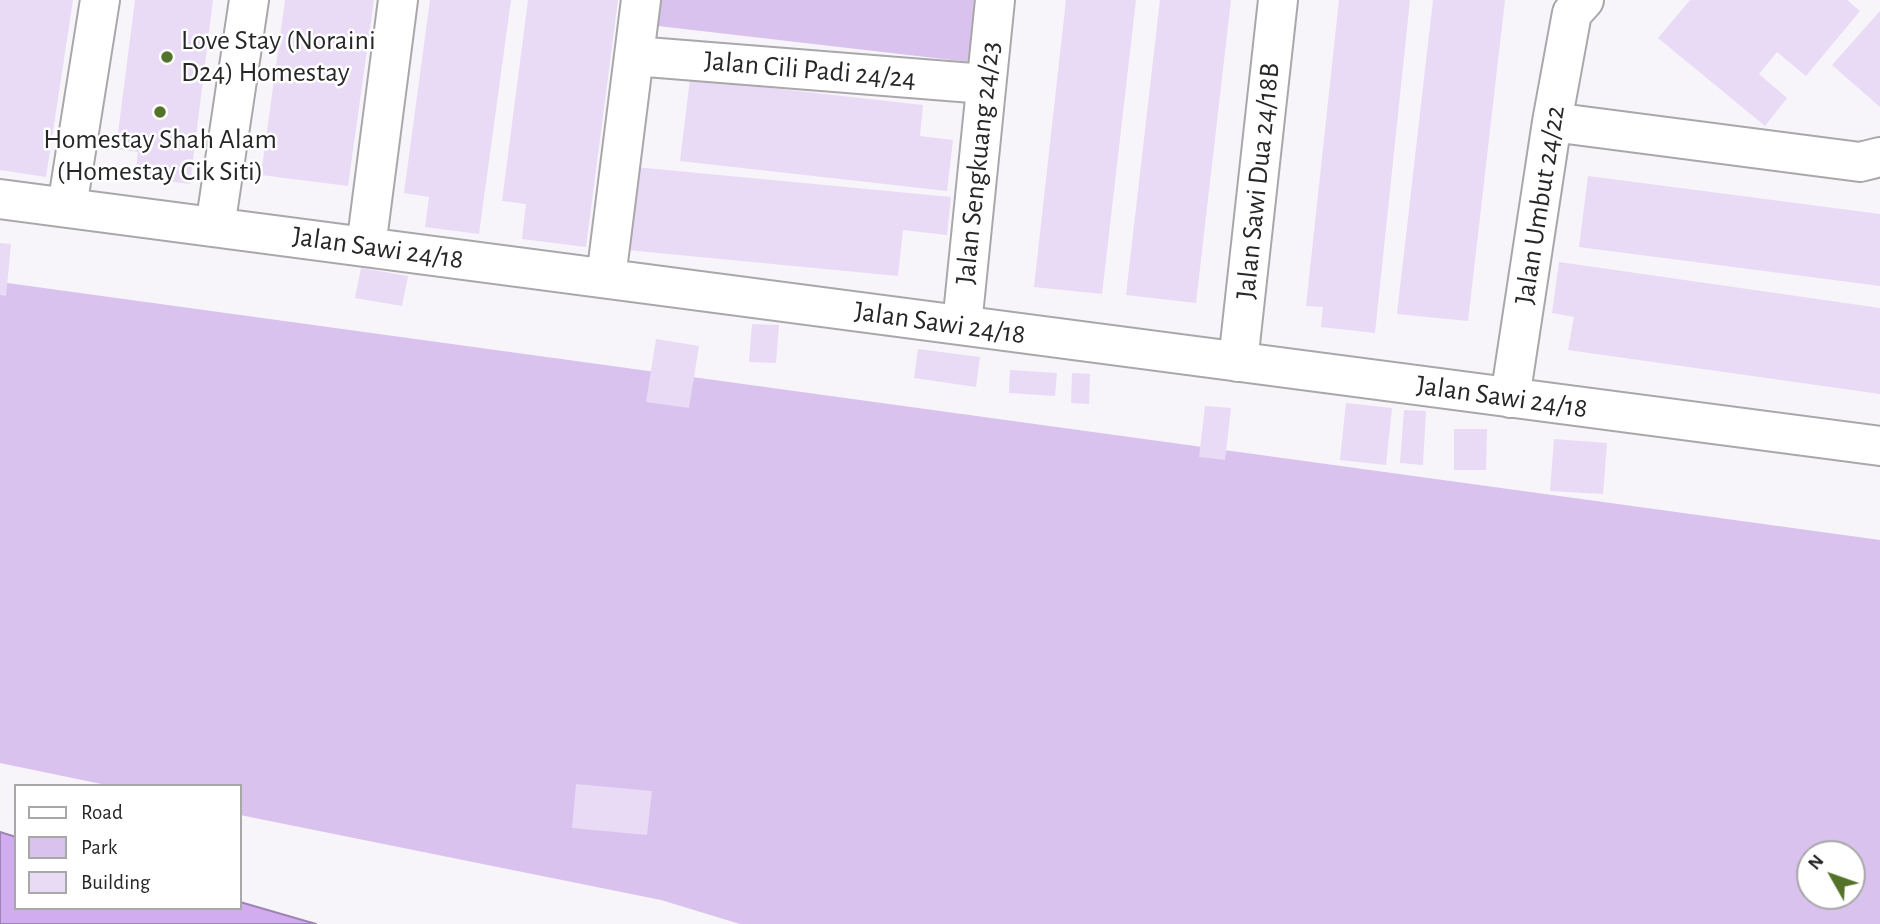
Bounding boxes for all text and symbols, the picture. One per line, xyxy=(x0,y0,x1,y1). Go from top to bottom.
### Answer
place label: Love Stay (Noraini D24) Homestay xyxy=(181,24,376,90)
street label: Jalan Sengkuang 24/23 xyxy=(949,40,1007,286)
street label: Jalan Cili Padi 24/24 xyxy=(703,44,917,96)
marker: Love Stay (Noraini D24) Homestay xyxy=(159,49,175,65)
street label: Jalan Sawi Dua 24/18B xyxy=(1229,61,1287,301)
street label: Jalan Umbut 24/22 xyxy=(1508,103,1572,307)
marker: Homestay Shah Alam (Homestay Cik Siti) xyxy=(152,104,168,120)
place label: Homestay Shah Alam (Homestay Cik Siti) xyxy=(43,123,277,189)
street label: Jalan Sawi 24/18 xyxy=(290,219,466,277)
street label: Jalan Sawi 24/18 xyxy=(852,294,1028,352)
street label: Jalan Sawi 24/18 xyxy=(1414,368,1590,426)
legend xyxy=(14,784,242,910)
text: Road xyxy=(81,802,123,823)
text: Park xyxy=(81,837,117,858)
north arrow xyxy=(1796,840,1866,910)
text: N xyxy=(1805,851,1828,874)
text: Building xyxy=(81,872,150,893)

